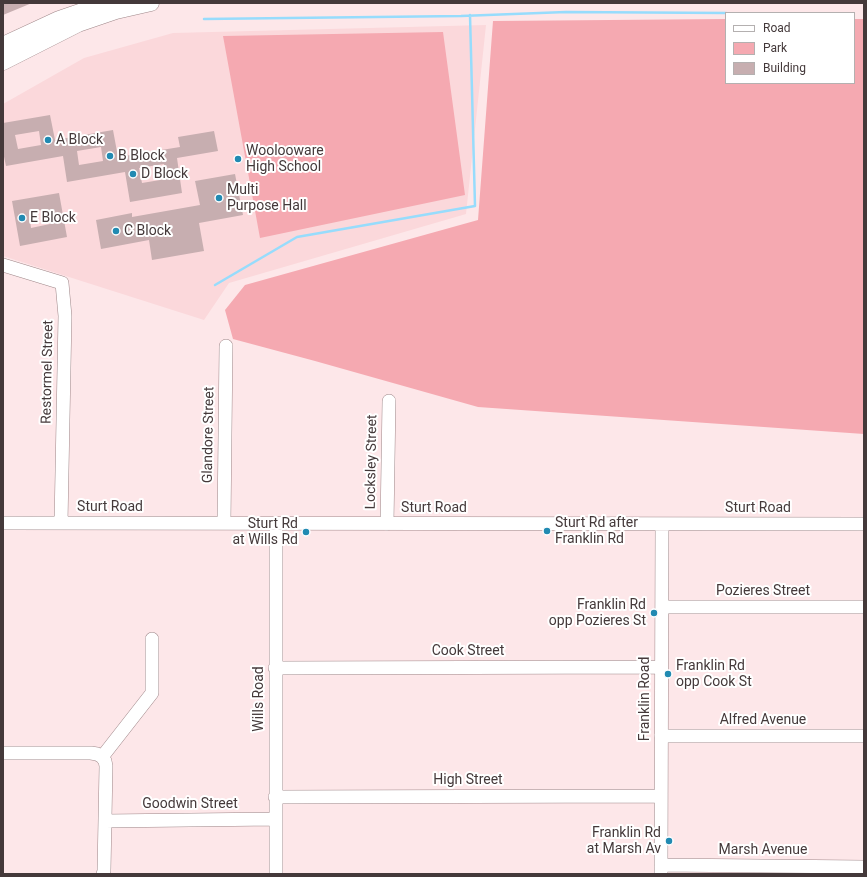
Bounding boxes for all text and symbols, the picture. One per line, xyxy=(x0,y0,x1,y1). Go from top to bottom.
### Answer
legend xyxy=(725,12,855,84)
text: Road xyxy=(763,21,791,35)
text: Park xyxy=(763,41,787,55)
text: Building xyxy=(763,61,806,75)
place label: A Block xyxy=(56,132,103,148)
marker: A Block xyxy=(43,135,53,145)
place label: Woolooware High School xyxy=(246,143,324,176)
place label: B Block xyxy=(118,148,165,164)
marker: B Block xyxy=(105,151,115,161)
marker: Woolooware High School xyxy=(233,154,243,164)
place label: D Block xyxy=(141,166,188,182)
marker: D Block xyxy=(128,169,138,179)
place label: Multi Purpose Hall xyxy=(227,182,307,214)
marker: Multi Purpose Hall xyxy=(214,193,224,203)
place label: E Block xyxy=(30,210,76,226)
marker: E Block xyxy=(17,213,27,223)
place label: C Block xyxy=(124,223,171,239)
marker: C Block xyxy=(111,226,121,236)
street label: Restormel Street xyxy=(39,320,57,424)
street label: Glandore Street xyxy=(200,387,218,483)
street label: Locksley Street xyxy=(363,414,381,510)
street label: Sturt Road xyxy=(77,499,143,515)
street label: Sturt Road xyxy=(401,500,467,516)
street label: Sturt Road xyxy=(725,500,791,516)
place label: Sturt Rd after Franklin Rd xyxy=(555,515,638,548)
place label: Sturt Rd at Wills Rd xyxy=(232,516,298,548)
marker: Sturt Rd after Franklin Rd xyxy=(542,526,552,536)
marker: Sturt Rd at Wills Rd xyxy=(301,527,311,537)
street label: Pozieres Street xyxy=(716,583,810,599)
place label: Franklin Rd opp Pozieres St xyxy=(549,597,646,630)
marker: Franklin Rd opp Pozieres St xyxy=(649,608,659,618)
street label: Cook Street xyxy=(432,643,504,659)
street label: Franklin Road xyxy=(637,657,653,741)
place label: Franklin Rd opp Cook St xyxy=(676,658,752,690)
street label: Wills Road xyxy=(251,666,267,732)
marker: Franklin Rd opp Cook St xyxy=(663,669,673,679)
street label: Alfred Avenue xyxy=(720,712,806,728)
street label: High Street xyxy=(433,772,503,788)
street label: Goodwin Street xyxy=(142,796,238,812)
place label: Franklin Rd at Marsh Av xyxy=(587,825,661,858)
marker: Franklin Rd at Marsh Av xyxy=(664,836,674,846)
street label: Marsh Avenue xyxy=(719,842,807,858)

